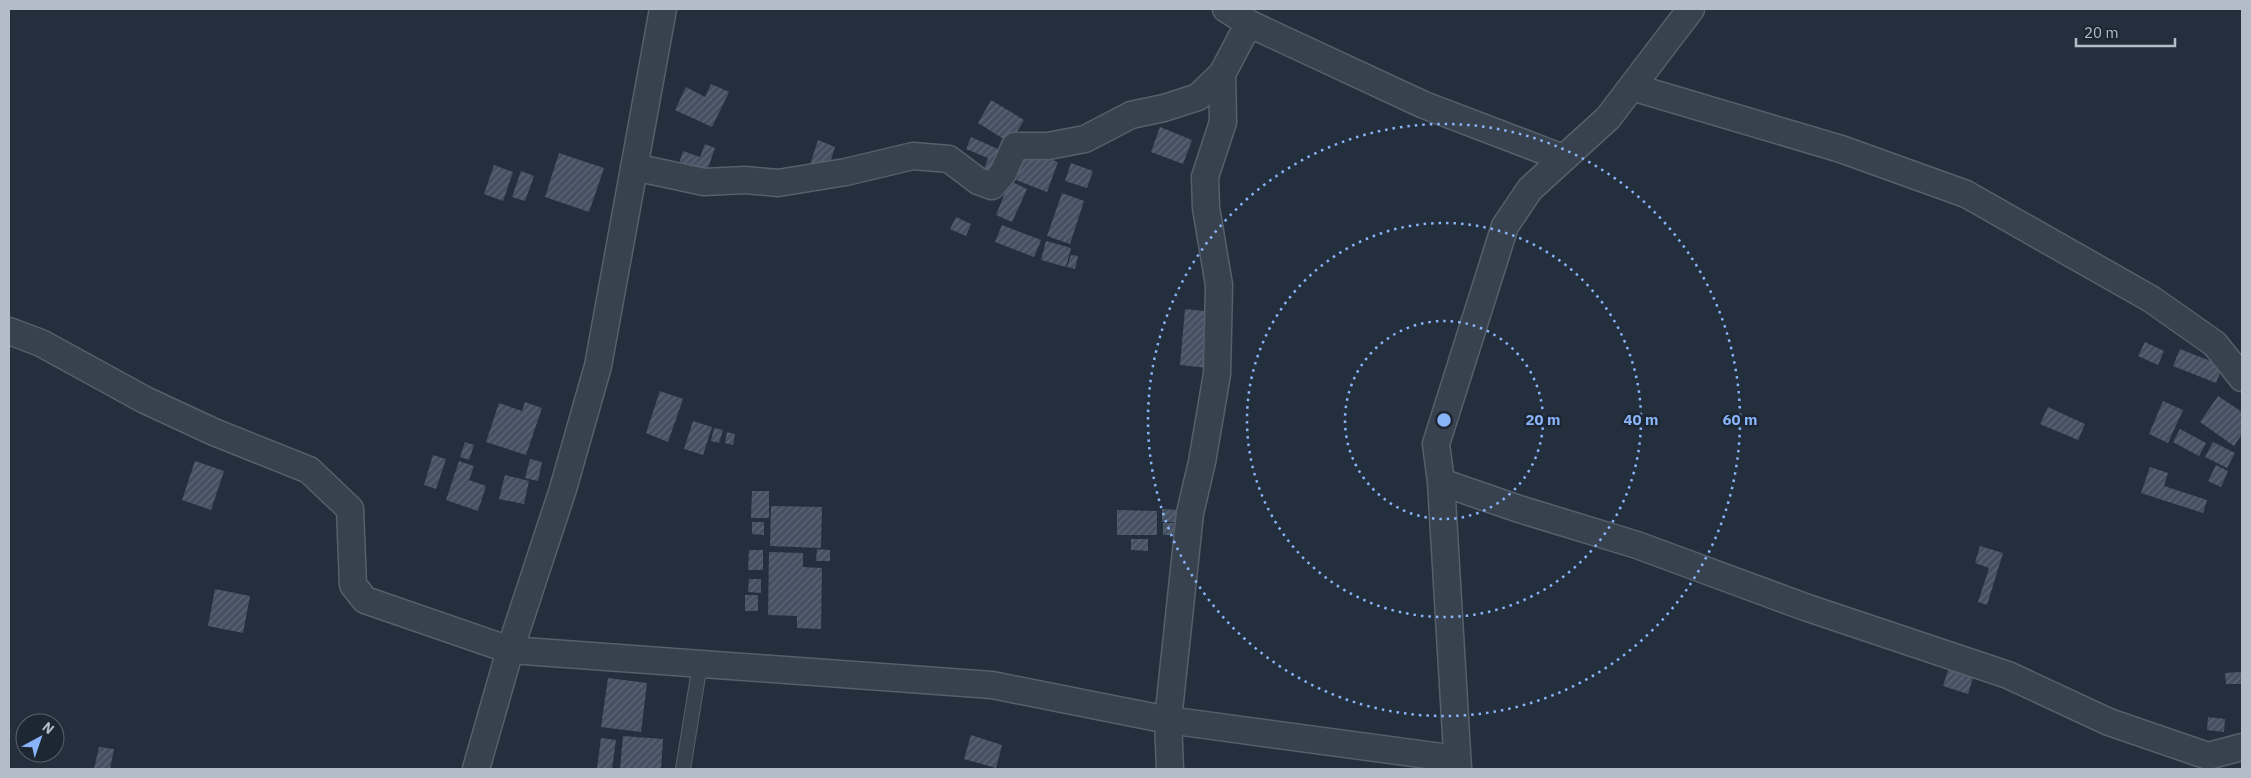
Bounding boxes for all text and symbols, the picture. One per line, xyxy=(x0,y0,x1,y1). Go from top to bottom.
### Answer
scale bar xyxy=(2076,15,2175,47)
text: 20 m xyxy=(2084,23,2119,42)
text: 20 m xyxy=(1526,410,1560,429)
text: 40 m xyxy=(1624,410,1658,429)
text: 60 m xyxy=(1723,410,1757,429)
centre of rings xyxy=(1435,411,1453,429)
north arrow xyxy=(15,713,65,763)
text: N xyxy=(39,718,58,738)

